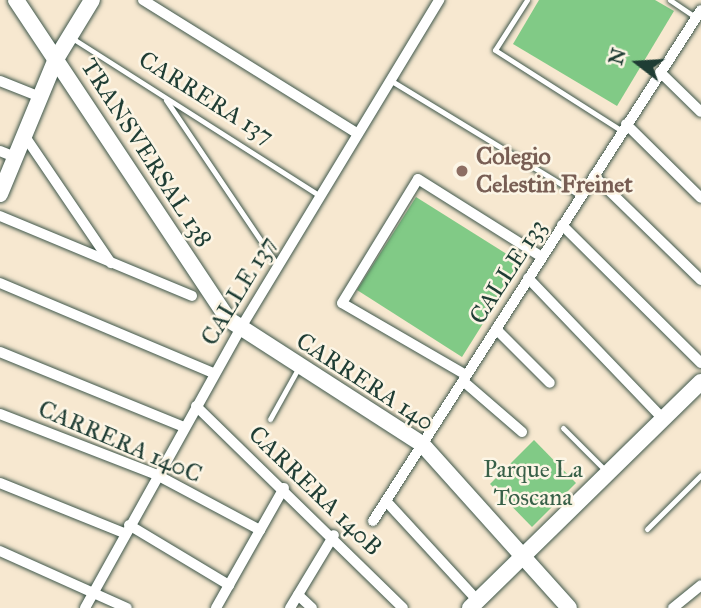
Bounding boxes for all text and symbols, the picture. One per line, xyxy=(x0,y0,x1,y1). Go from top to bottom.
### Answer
north arrow xyxy=(603,28,673,98)
street label: CARRERA 137 xyxy=(133,45,279,151)
text: N xyxy=(604,46,631,68)
street label: TRANSVERSAL 138 xyxy=(74,53,218,253)
place label: Colegio Celestin Freinet xyxy=(476,143,633,199)
marker: Colegio Celestin Freinet xyxy=(454,163,470,179)
street label: CALLE 133 xyxy=(464,214,552,330)
street label: CALLE 137 xyxy=(195,231,283,351)
street label: CARRERA 140 xyxy=(291,327,439,437)
street label: CARRERA 140C xyxy=(34,395,206,489)
street label: CARRERA 140B xyxy=(242,420,388,562)
park label: Parque La Toscana xyxy=(483,456,583,512)

